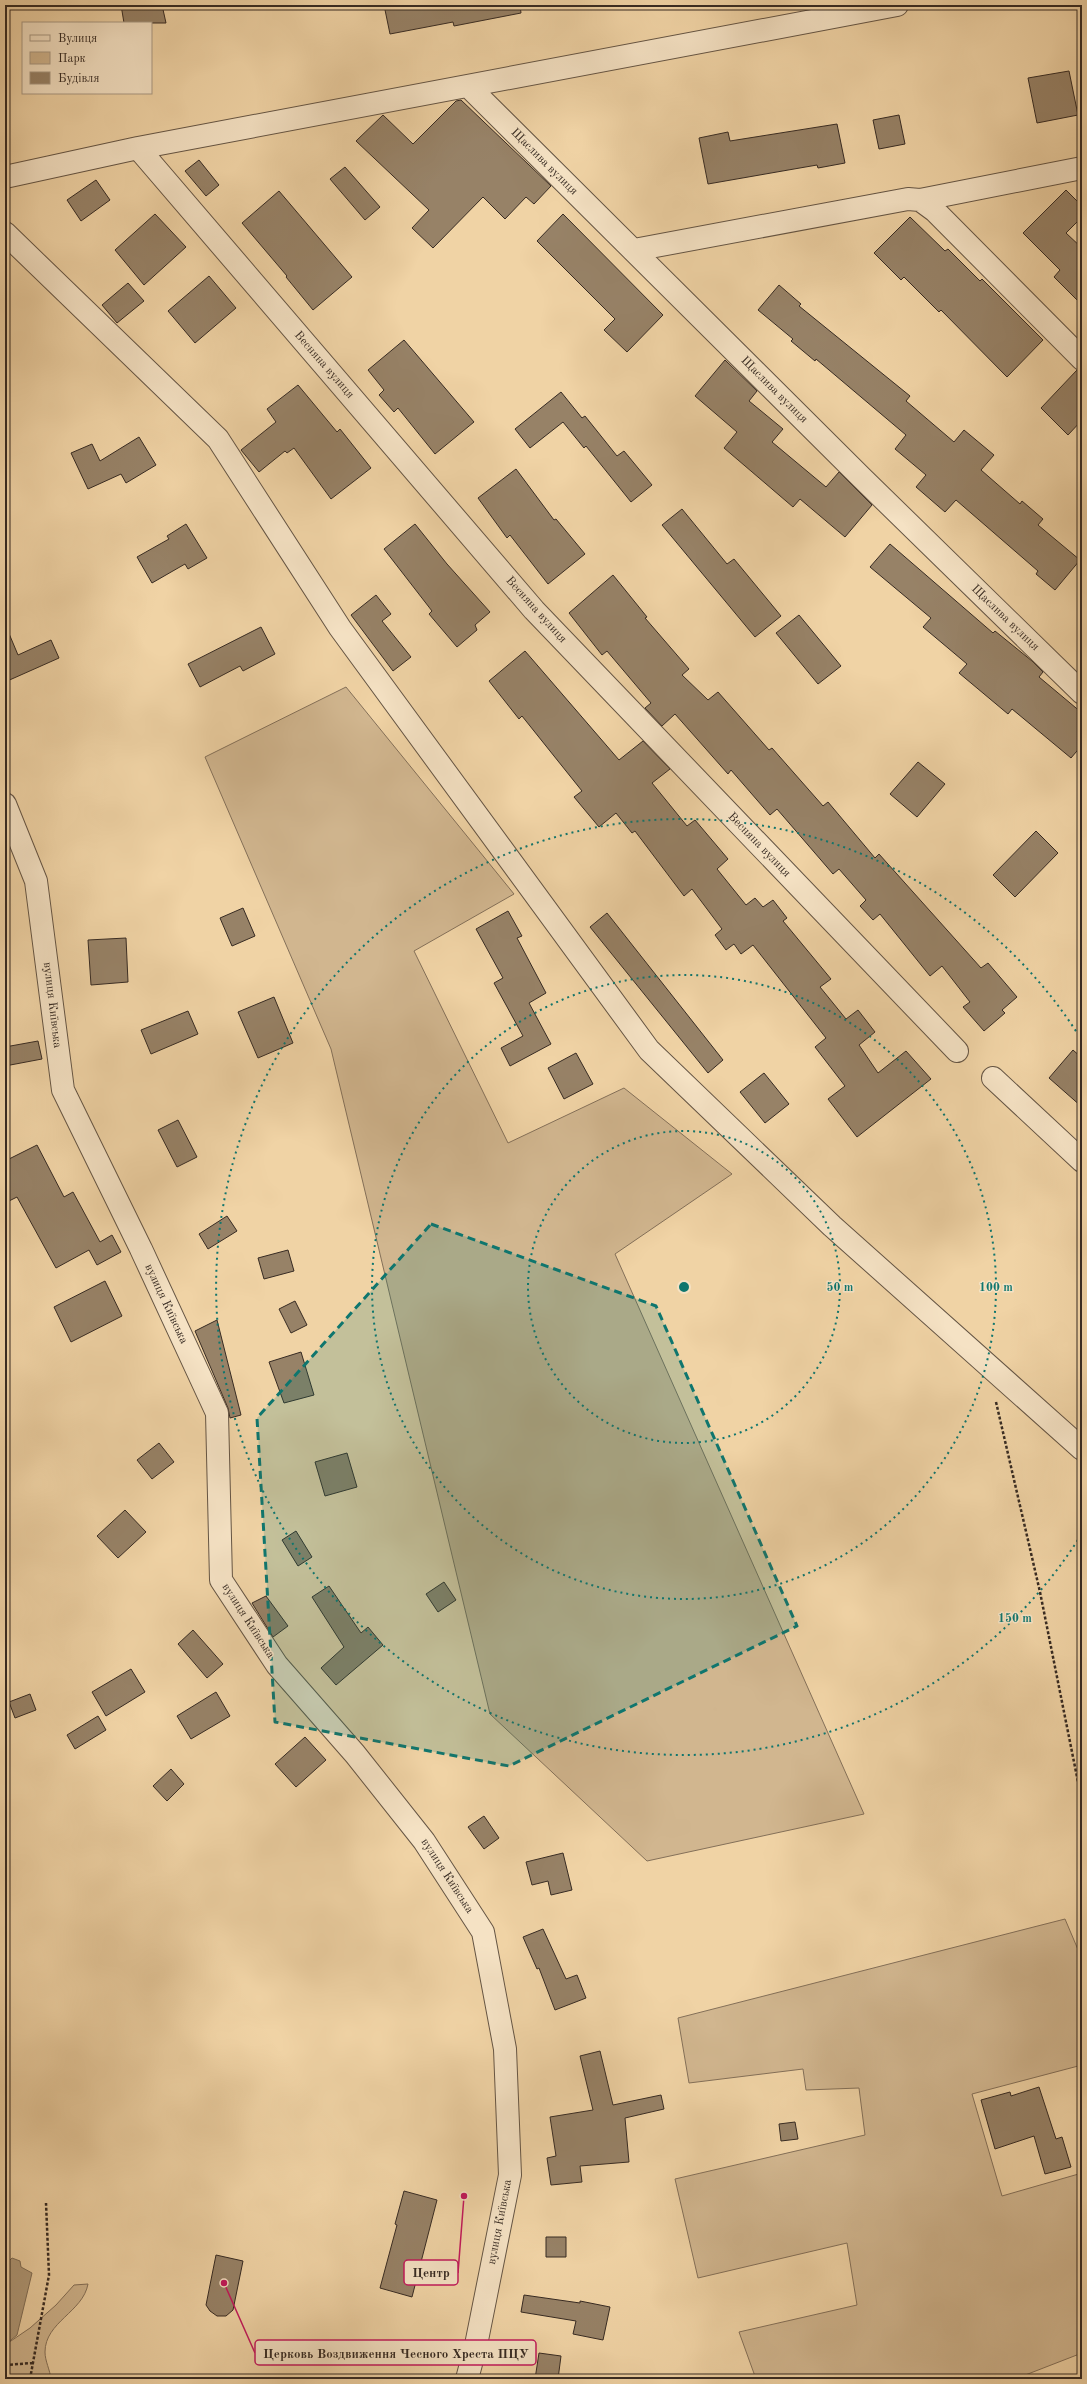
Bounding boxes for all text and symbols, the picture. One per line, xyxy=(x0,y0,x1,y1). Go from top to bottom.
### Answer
legend xyxy=(22,22,152,94)
text: Вулиця xyxy=(58,33,97,45)
text: Парк xyxy=(58,53,86,65)
text: Будівля xyxy=(58,72,100,85)
street label: Щаслива вулиця xyxy=(508,126,580,198)
street label: Весняна вулиця xyxy=(292,329,356,401)
street label: Щаслива вулиця xyxy=(738,354,810,426)
street label: Весняна вулиця xyxy=(503,575,569,645)
street label: Щаслива вулиця xyxy=(969,583,1041,653)
street label: Весняна вулиця xyxy=(725,810,793,880)
street label: вулиця Київська xyxy=(41,961,63,1049)
street label: вулиця Київська xyxy=(142,1262,190,1346)
centre of rings xyxy=(677,1280,691,1294)
text: 50 m xyxy=(827,1281,854,1294)
text: 100 m xyxy=(979,1282,1013,1294)
street label: вулиця Київська xyxy=(219,1581,277,1661)
text: 150 m xyxy=(998,1612,1032,1625)
street label: вулиця Київська xyxy=(418,1836,476,1916)
street label: вулиця Київська xyxy=(486,2178,514,2266)
callout: Центр xyxy=(404,2260,458,2285)
text: Центр xyxy=(412,2267,450,2280)
callout: Церковь Воздвиження Чесного Хреста ПЦУ xyxy=(255,2340,536,2365)
text: Церковь Воздвиження Чесного Хреста ПЦУ xyxy=(263,2348,529,2361)

